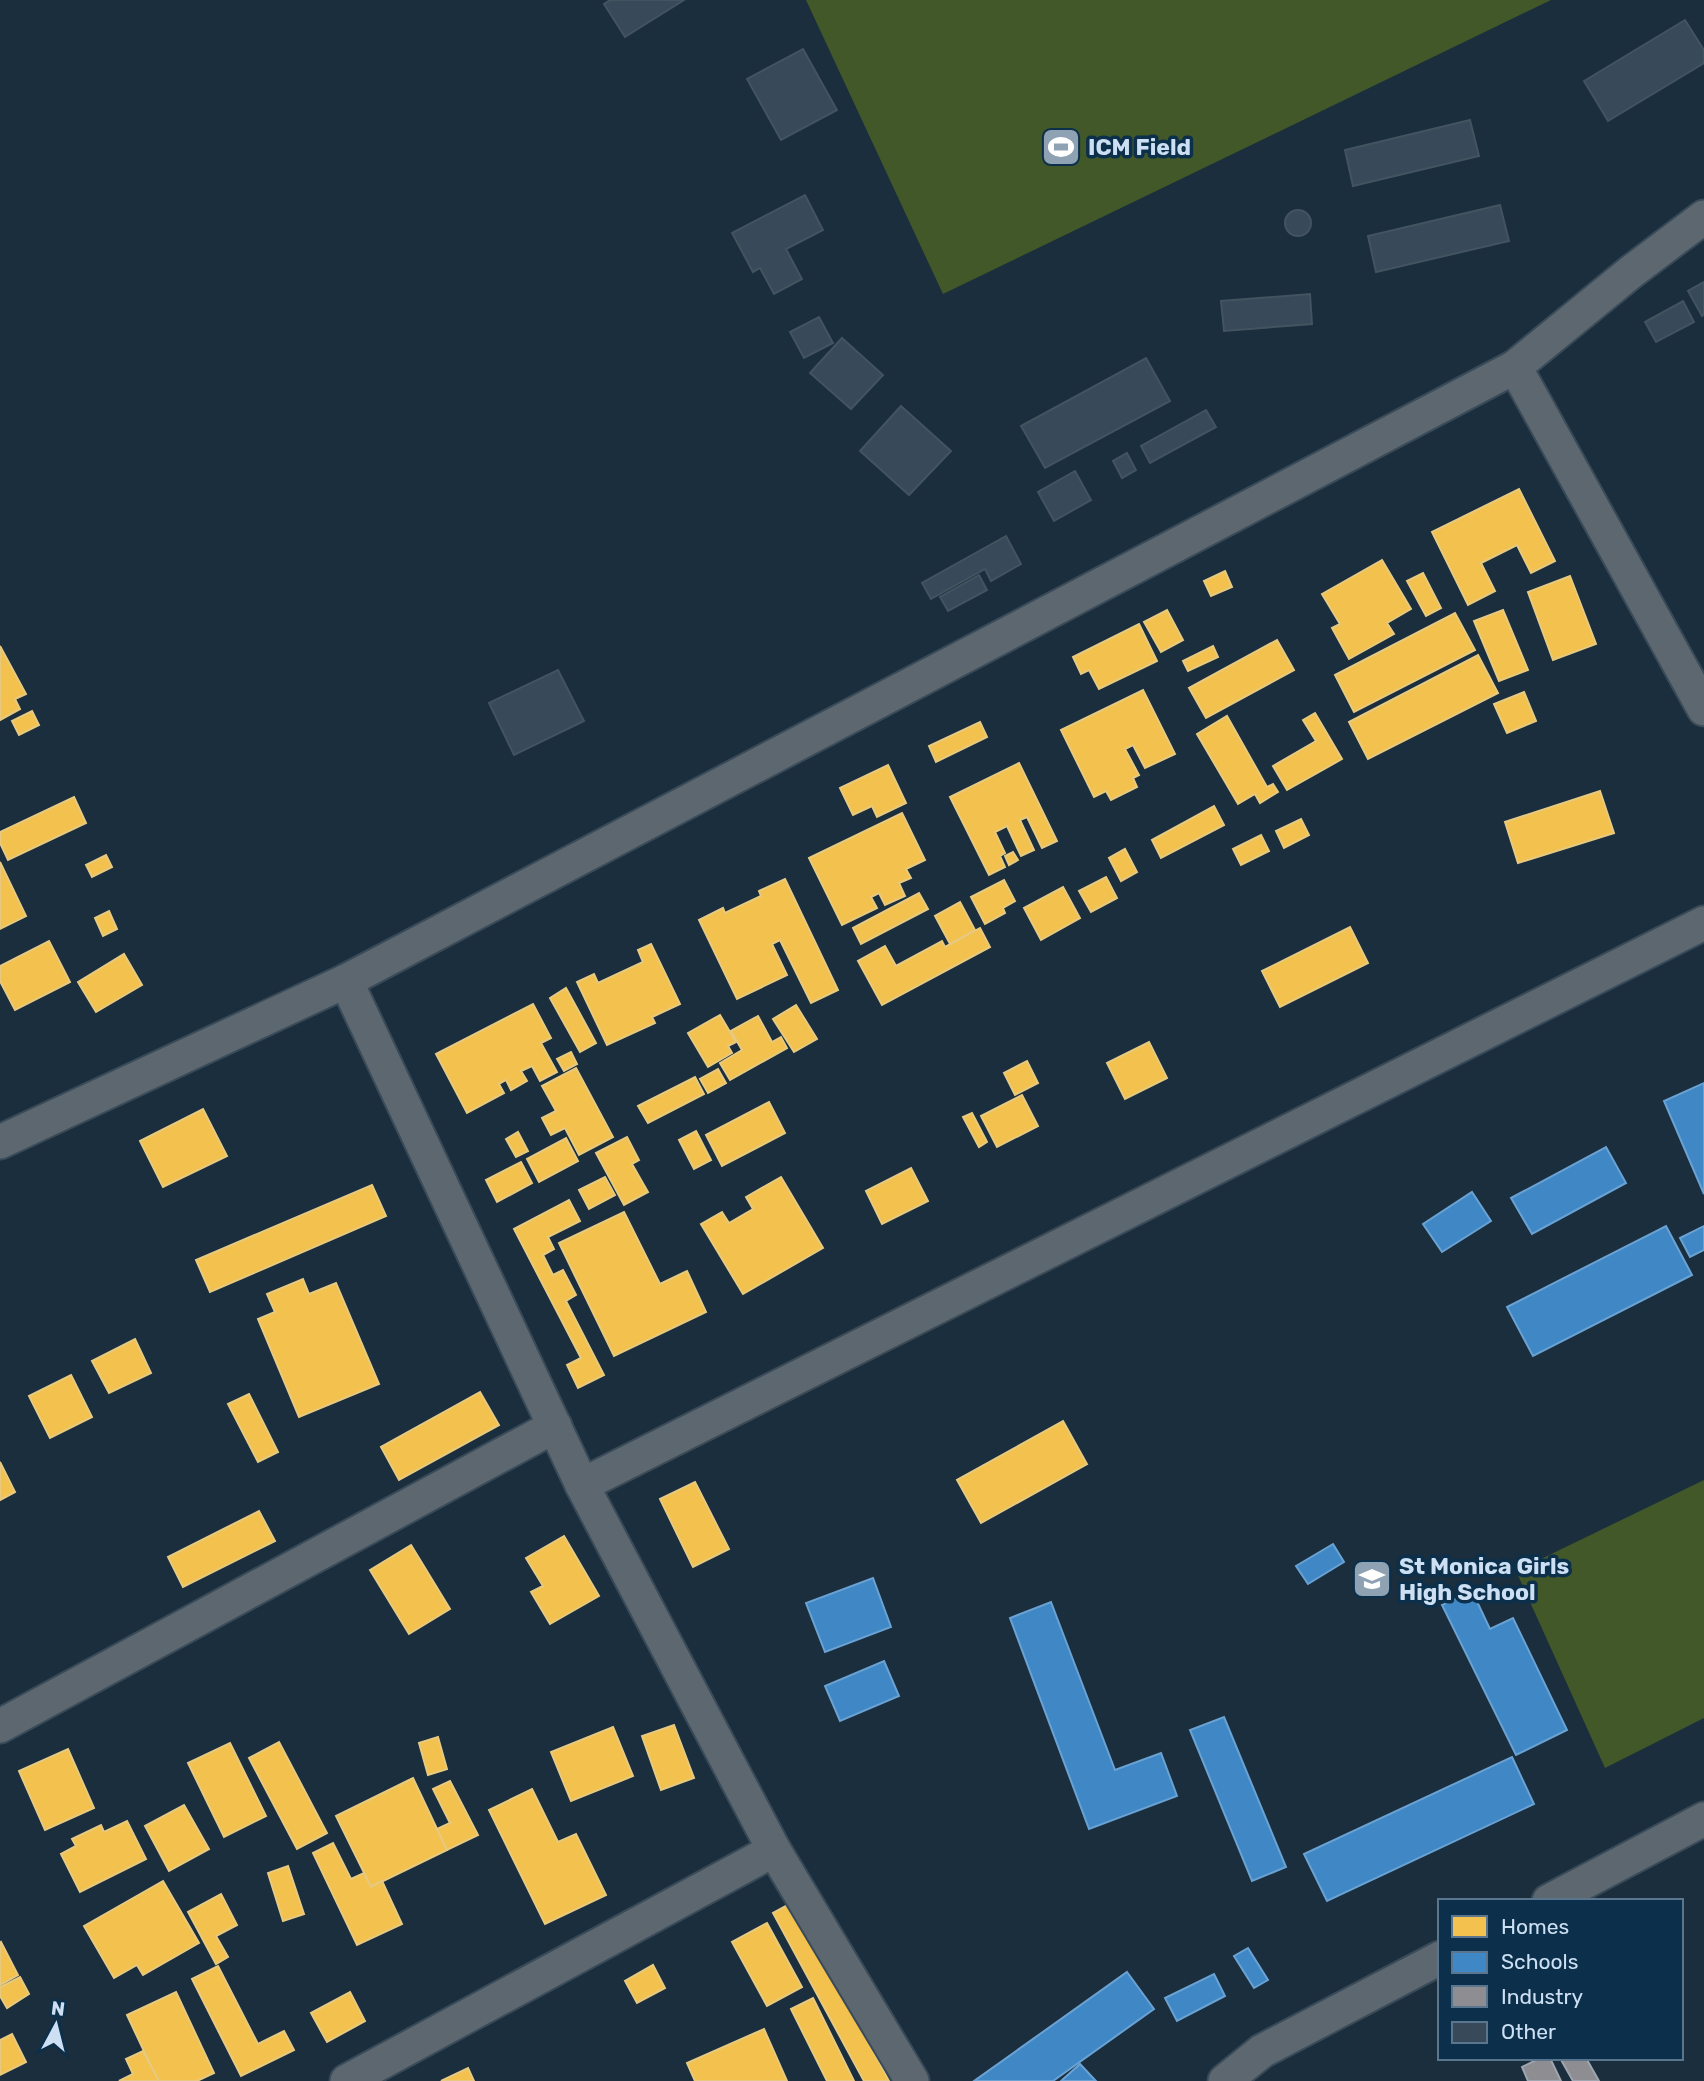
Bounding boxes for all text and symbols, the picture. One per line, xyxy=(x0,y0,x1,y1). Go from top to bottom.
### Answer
sports icon: ICM Field xyxy=(1040,126,1082,168)
place label: ICM Field xyxy=(1088,133,1191,161)
place label: St Monica Girls High School xyxy=(1399,1552,1570,1606)
school or university icon: St Monica Girls High School xyxy=(1351,1558,1393,1600)
legend xyxy=(1438,1899,1683,2060)
text: Homes xyxy=(1501,1914,1569,1939)
text: Schools xyxy=(1501,1949,1578,1974)
text: Industry xyxy=(1501,1984,1583,2009)
north arrow xyxy=(21,1990,91,2060)
text: N xyxy=(50,1996,66,2021)
text: Other xyxy=(1501,2019,1556,2044)

